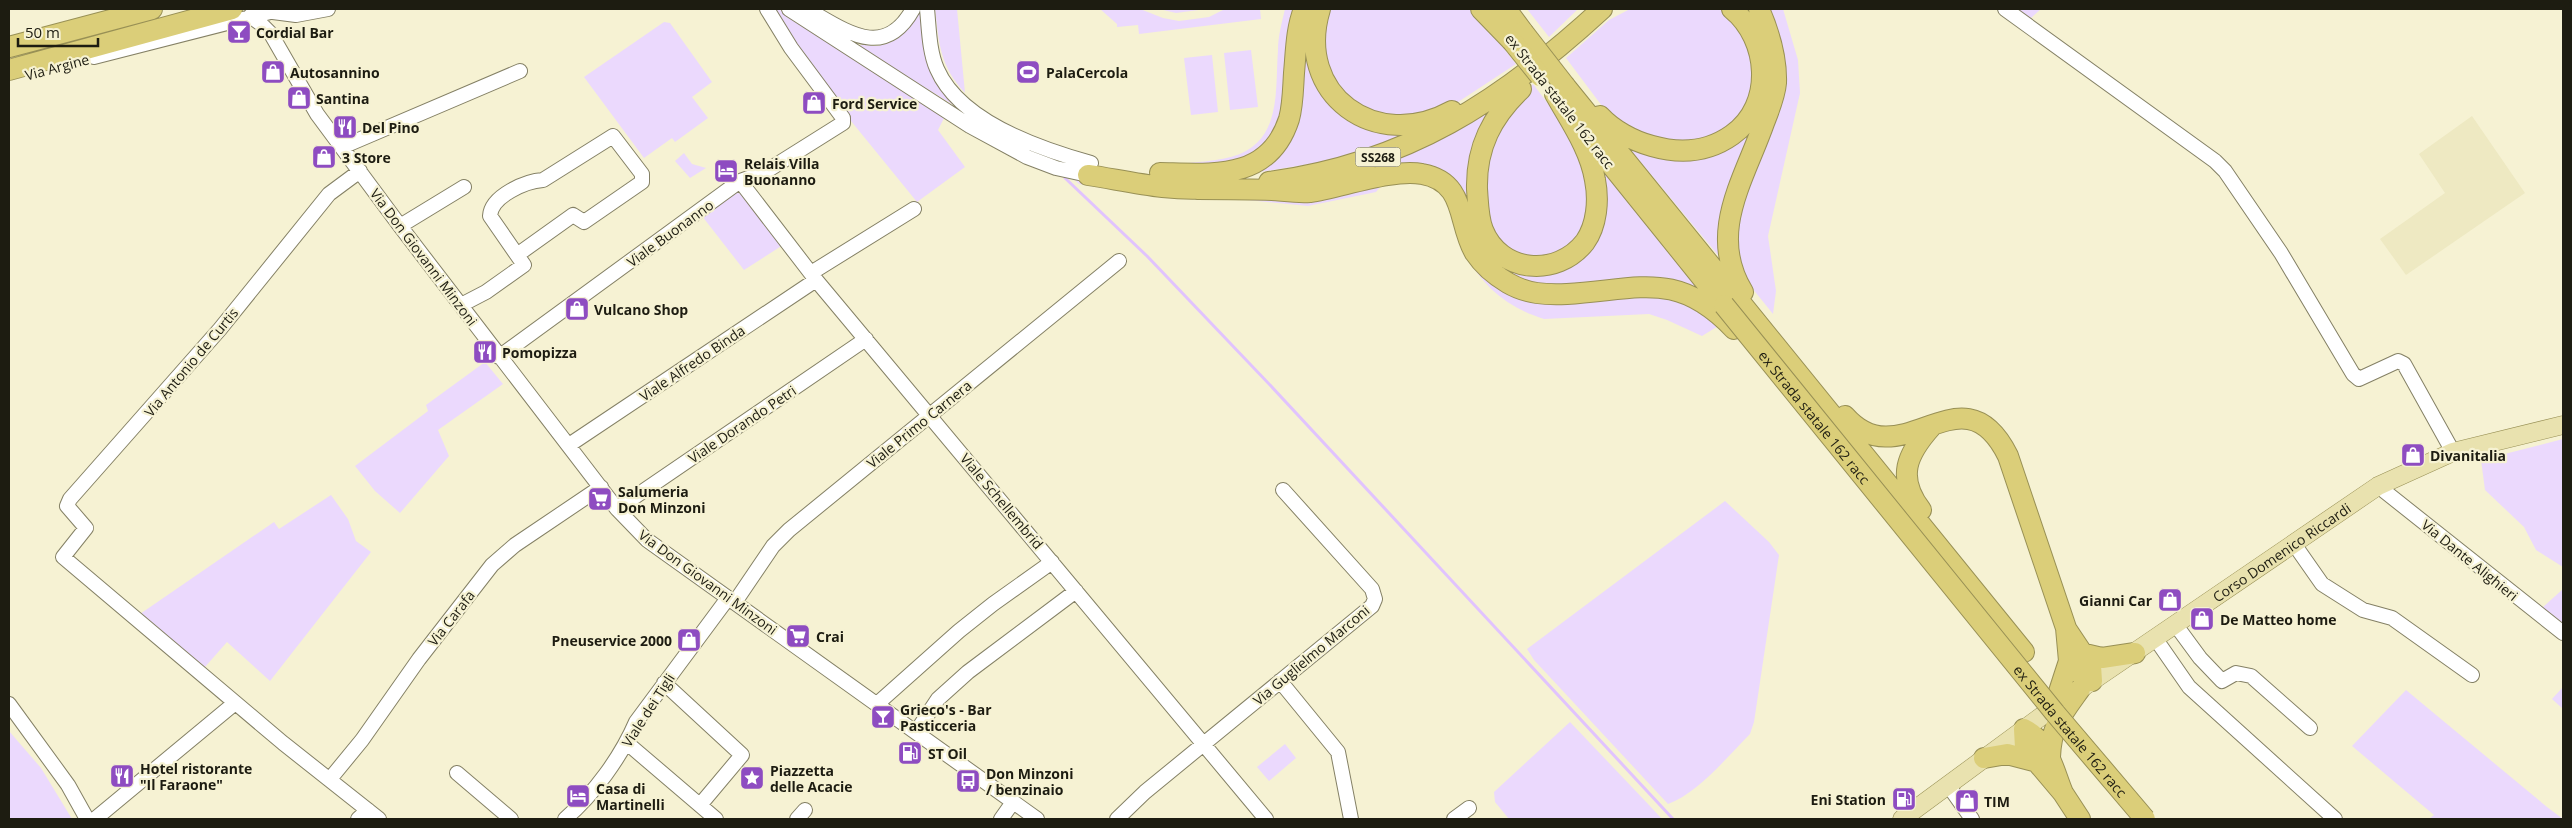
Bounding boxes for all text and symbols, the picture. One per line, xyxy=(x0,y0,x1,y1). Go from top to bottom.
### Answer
scale bar xyxy=(18,15,98,47)
bar icon: Cordial Bar xyxy=(226,19,252,45)
text: 50 m xyxy=(25,22,60,42)
place label: Cordial Bar xyxy=(256,23,334,42)
street label: ex Strada statale 162 racc xyxy=(1501,29,1619,173)
street label: Via Argine xyxy=(23,49,91,85)
shop icon: Autosannino xyxy=(260,59,286,85)
sports icon: PalaCercola xyxy=(1015,59,1041,85)
place label: Autosannino xyxy=(290,63,380,82)
place label: PalaCercola xyxy=(1046,63,1128,82)
shop icon: Santina xyxy=(286,85,312,111)
place label: Santina xyxy=(316,89,369,108)
shop icon: Ford Service xyxy=(801,90,827,116)
place label: Ford Service xyxy=(832,94,917,113)
restaurant icon: Del Pino xyxy=(332,114,358,140)
place label: Del Pino xyxy=(362,118,420,137)
shop icon: 3 Store xyxy=(311,144,337,170)
place label: 3 Store xyxy=(342,148,391,167)
road number: SS268 xyxy=(1356,148,1400,166)
place label: Relais Villa Buonanno xyxy=(744,154,819,189)
hotel icon: Relais Villa Buonanno xyxy=(713,158,739,184)
street label: Via Don Giovanni Minzoni xyxy=(366,185,482,329)
street label: Viale Buonanno xyxy=(623,195,717,271)
shop icon: Vulcano Shop xyxy=(564,296,590,322)
place label: Vulcano Shop xyxy=(594,300,688,319)
street label: Via Antonio de Curtis xyxy=(140,303,242,420)
street label: Viale Alfredo Binda xyxy=(635,321,749,405)
restaurant icon: Pomopizza xyxy=(472,339,498,365)
place label: Pomopizza xyxy=(502,343,577,362)
street label: ex Strada statale 162 racc xyxy=(1755,346,1875,488)
street label: Viale Primo Carnera xyxy=(863,376,975,472)
street label: Viale Dorando Petri xyxy=(684,381,800,467)
shop icon: Divanitalia xyxy=(2400,442,2426,468)
place label: Divanitalia xyxy=(2430,446,2506,465)
street label: Viale Schellembrid xyxy=(956,449,1048,553)
place label: Salumeria Don Minzoni xyxy=(618,482,706,517)
supermarket icon: Salumeria Don Minzoni xyxy=(587,486,613,512)
street label: Corso Domenico Riccardi xyxy=(2209,498,2354,606)
street label: Via Dante Alighieri xyxy=(2418,515,2522,605)
street label: Via Don Giovanni Minzoni xyxy=(635,525,781,639)
street label: Via Carafa xyxy=(423,586,479,650)
shop icon: Gianni Car xyxy=(2157,587,2183,613)
place label: Gianni Car xyxy=(2079,591,2153,610)
street label: Via Guglielmo Marconi xyxy=(1249,601,1373,709)
shop icon: De Matteo home xyxy=(2189,606,2215,632)
place label: De Matteo home xyxy=(2220,610,2337,629)
supermarket icon: Crai xyxy=(785,623,811,649)
shop icon: Pneuservice 2000 xyxy=(676,627,702,653)
place label: Crai xyxy=(816,627,844,646)
place label: Pneuservice 2000 xyxy=(552,631,672,650)
street label: ex Strada statale 162 racc xyxy=(2010,661,2132,801)
street label: Viale dei Tigli xyxy=(617,670,679,750)
place label: Grieco's - Bar Pasticceria xyxy=(900,700,992,735)
bar icon: Grieco's - Bar Pasticceria xyxy=(870,704,896,730)
fuel station icon: ST Oil xyxy=(897,740,923,766)
place label: ST Oil xyxy=(928,744,967,763)
place label: Hotel ristorante "Il Faraone" xyxy=(140,759,252,794)
place label: Piazzetta delle Acacie xyxy=(770,761,853,796)
restaurant icon: Hotel ristorante "Il Faraone" xyxy=(109,763,135,789)
place label: Don Minzoni / benzinaio xyxy=(986,764,1074,799)
place icon: Piazzetta delle Acacie xyxy=(739,765,765,791)
bus stop icon: Don Minzoni / benzinaio xyxy=(955,768,981,794)
place label: Casa di Martinelli xyxy=(596,779,665,814)
hotel icon: Casa di Martinelli xyxy=(565,783,591,809)
fuel station icon: Eni Station xyxy=(1891,786,1917,812)
shop icon: TIM xyxy=(1954,788,1980,814)
place label: Eni Station xyxy=(1811,790,1886,809)
place label: TIM xyxy=(1984,792,2010,811)

